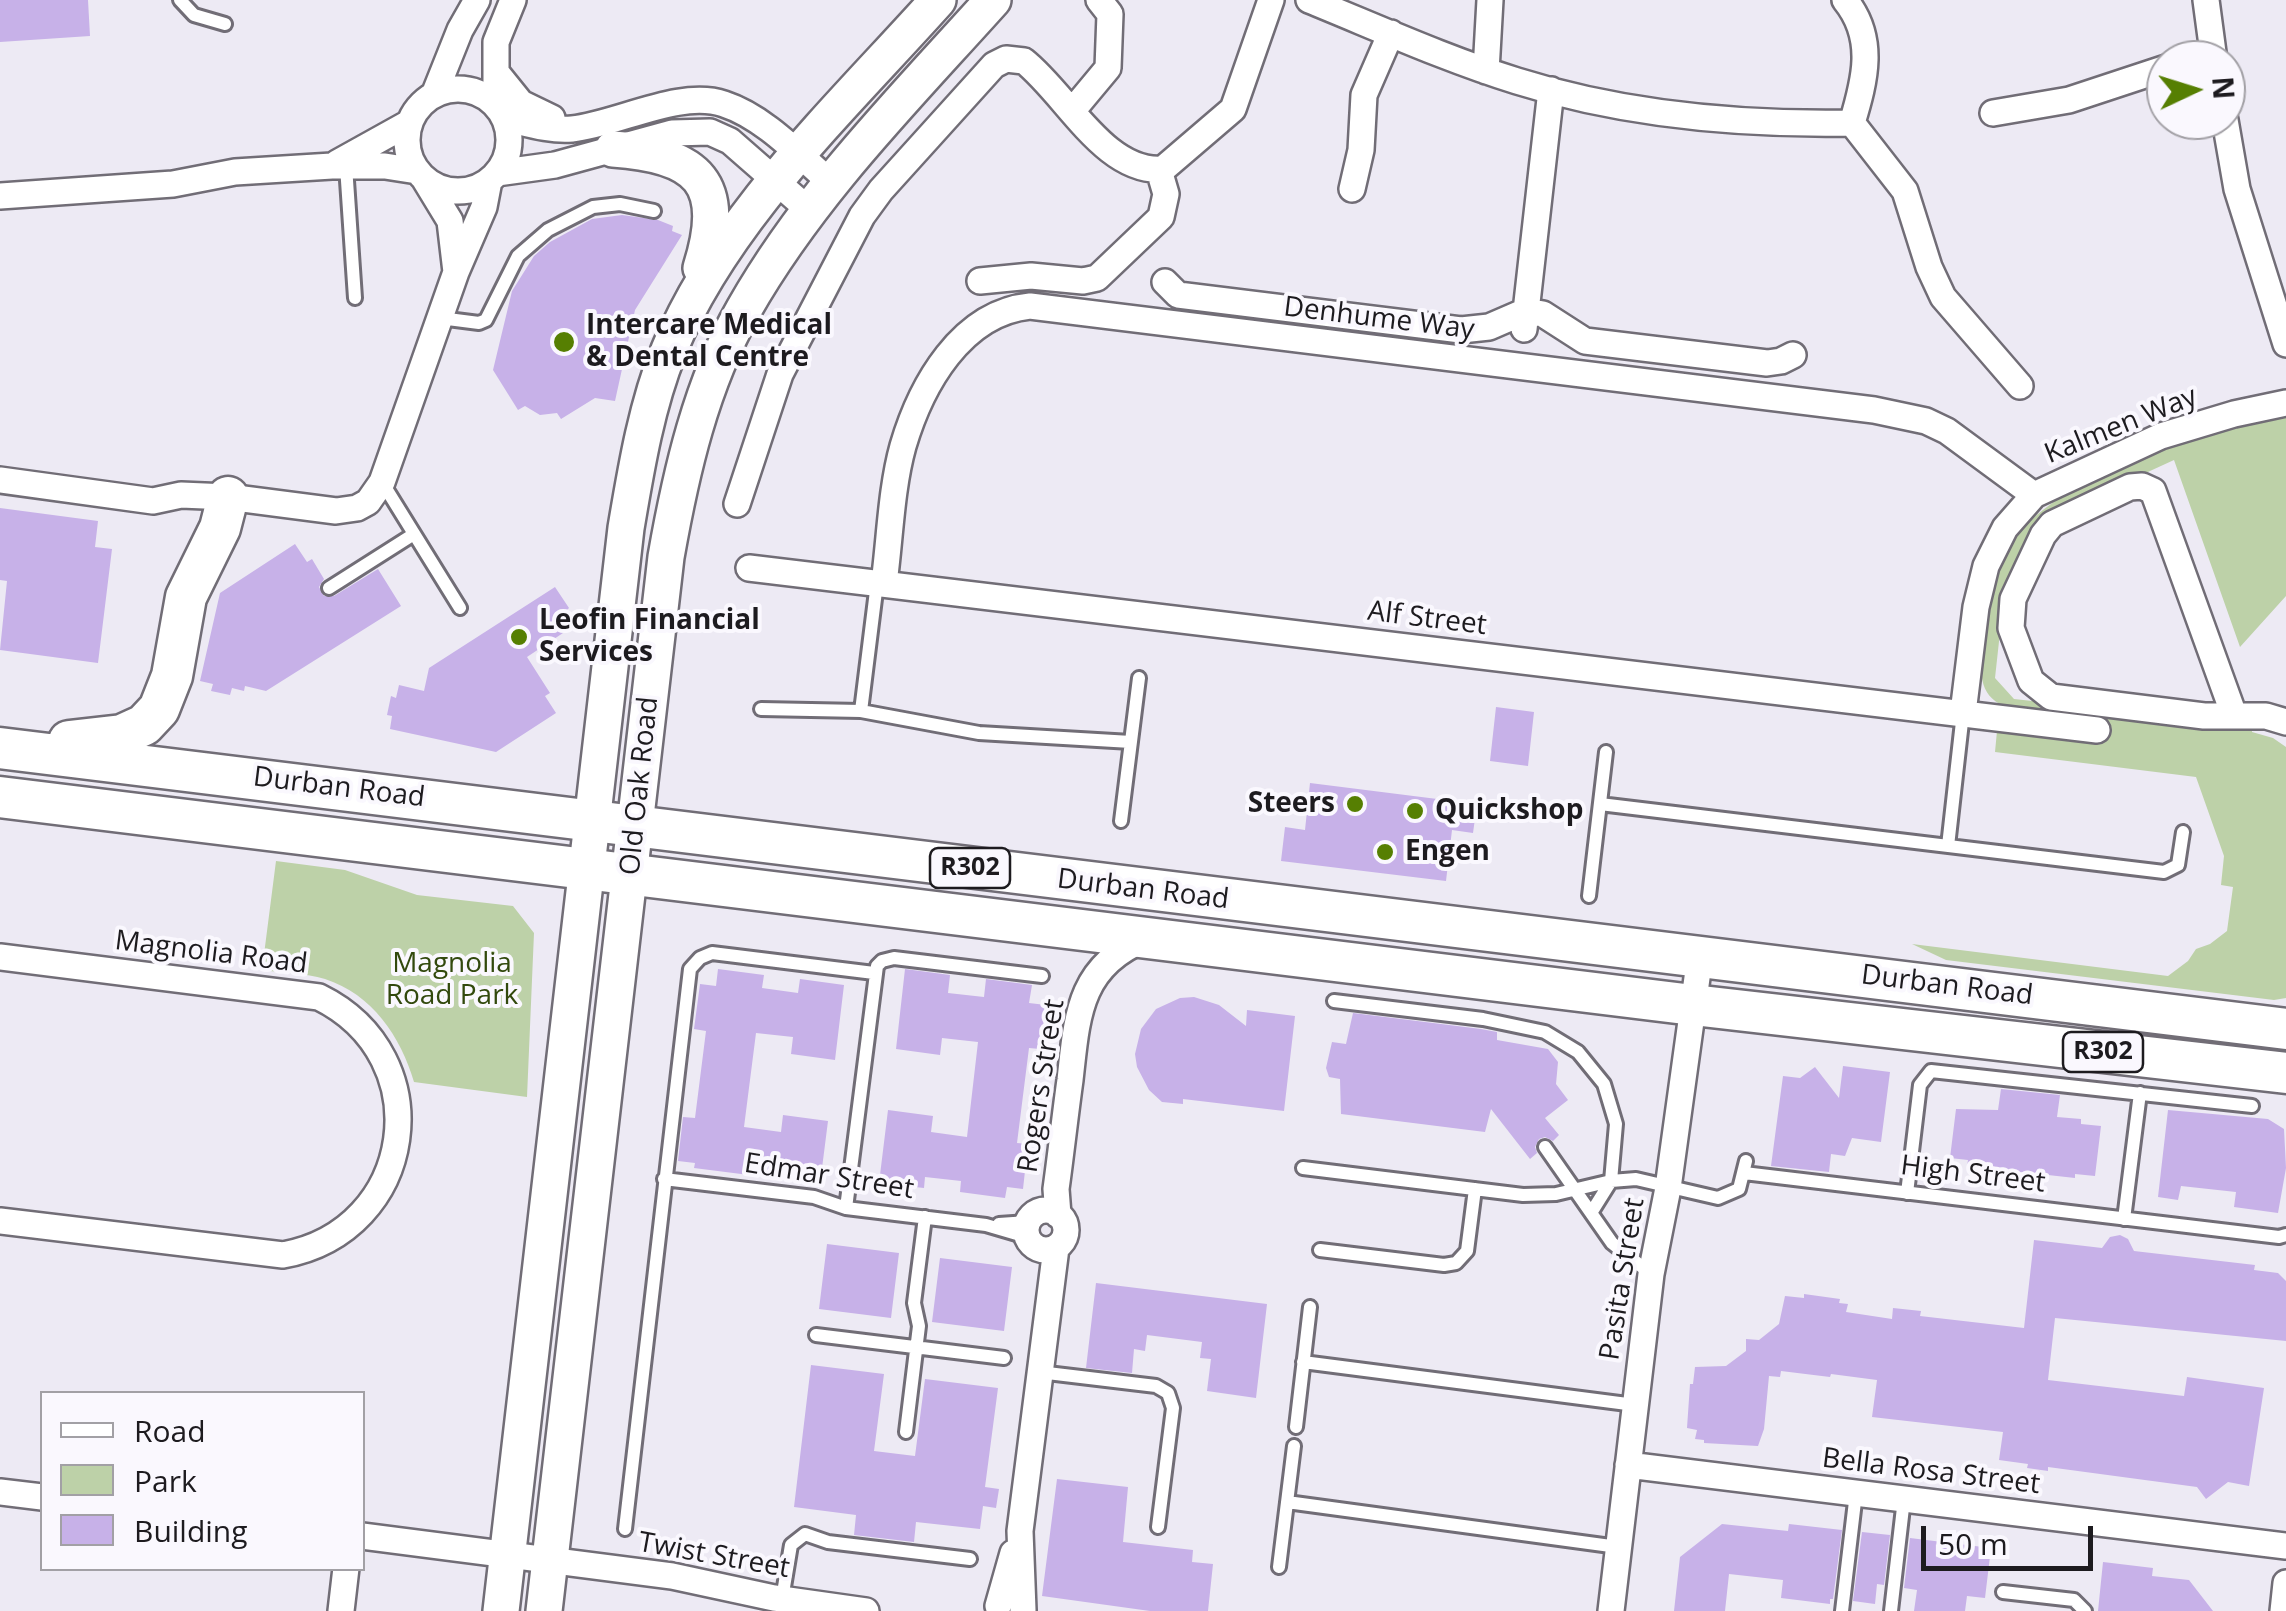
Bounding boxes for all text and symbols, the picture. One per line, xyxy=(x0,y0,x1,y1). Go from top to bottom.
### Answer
north arrow xyxy=(2146,40,2246,140)
text: N xyxy=(2204,75,2244,101)
street label: Denhume Way xyxy=(1282,291,1476,347)
place label: Intercare Medical & Dental Centre xyxy=(586,309,832,375)
marker: Intercare Medical & Dental Centre xyxy=(551,329,577,355)
street label: Kalmen Way xyxy=(2040,380,2202,472)
street label: Alf Street xyxy=(1366,595,1488,643)
place label: Leofin Financial Services xyxy=(539,604,760,670)
marker: Leofin Financial Services xyxy=(508,626,530,648)
street label: Old Oak Road xyxy=(614,695,666,877)
street label: Durban Road xyxy=(251,761,427,815)
place label: Steers xyxy=(1248,787,1335,821)
marker: Steers xyxy=(1344,793,1366,815)
place label: Quickshop xyxy=(1435,794,1583,828)
marker: Quickshop xyxy=(1404,800,1426,822)
place label: Engen xyxy=(1405,835,1490,869)
marker: Engen xyxy=(1374,841,1396,863)
road number: R302 xyxy=(930,848,1010,888)
street label: Durban Road xyxy=(1055,863,1231,917)
street label: Magnolia Road xyxy=(113,925,309,981)
park label: Magnolia Road Park xyxy=(386,947,518,1013)
street label: Durban Road xyxy=(1859,959,2035,1013)
street label: Rogers Street xyxy=(1012,997,1072,1175)
road number: R302 xyxy=(2063,1032,2143,1072)
street label: Edmar Street xyxy=(742,1147,916,1207)
street label: High Street xyxy=(1899,1149,2047,1201)
street label: Pasita Street xyxy=(1594,1195,1652,1363)
legend xyxy=(40,1391,365,1571)
text: Road xyxy=(134,1410,206,1451)
street label: Bella Rosa Street xyxy=(1820,1442,2042,1502)
text: Park xyxy=(134,1460,197,1501)
scale bar xyxy=(1926,1506,2098,1568)
text: Building xyxy=(134,1510,248,1551)
text: 50 m xyxy=(1938,1523,2008,1564)
street label: Twist Street xyxy=(636,1526,792,1586)

